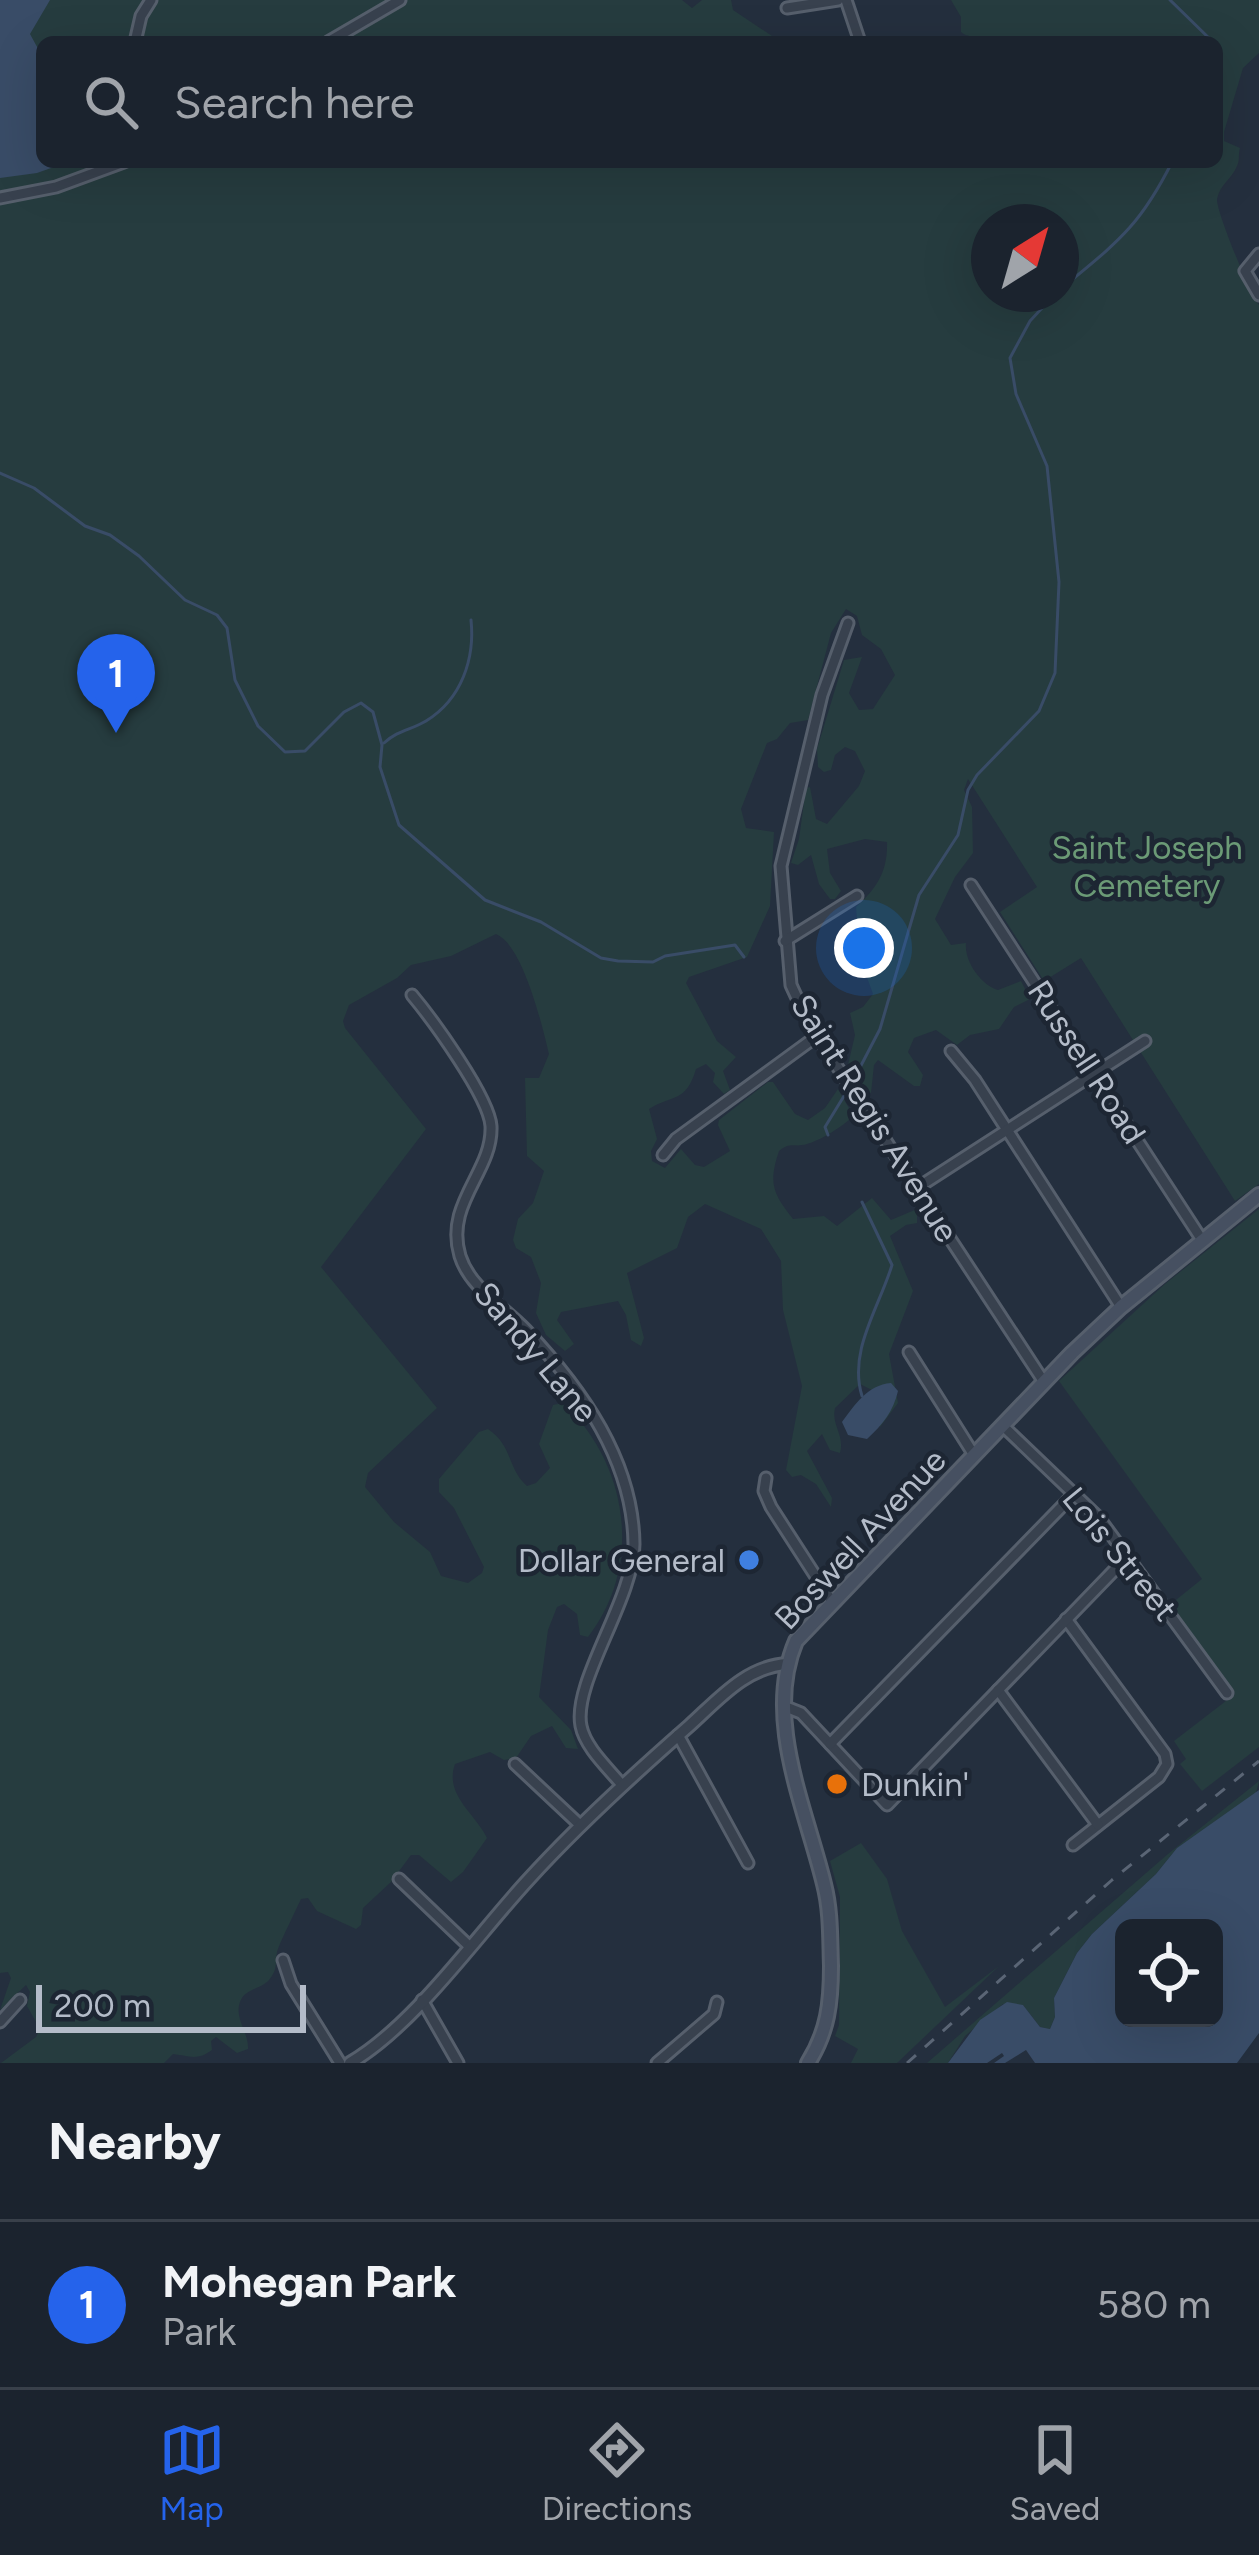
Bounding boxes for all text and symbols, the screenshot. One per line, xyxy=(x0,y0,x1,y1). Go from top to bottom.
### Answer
search box xyxy=(36,36,1223,168)
icon: search xyxy=(78,69,144,135)
text: Search here xyxy=(174,75,414,129)
north arrow xyxy=(971,204,1079,312)
pin: 1 xyxy=(77,634,155,733)
park label: Saint Joseph Cemetery xyxy=(1051,828,1243,905)
your location xyxy=(834,918,894,978)
street label: Russell Road xyxy=(1020,973,1154,1151)
street label: Saint Regis Avenue xyxy=(783,987,967,1249)
street label: Sandy Lane xyxy=(466,1274,606,1430)
street label: Boswell Avenue xyxy=(766,1441,954,1637)
street label: Lois Street xyxy=(1055,1480,1185,1628)
place label: Dollar General xyxy=(518,1541,725,1580)
marker: Dollar General xyxy=(736,1547,762,1573)
place label: Dunkin' xyxy=(861,1765,969,1804)
marker: Dunkin' xyxy=(824,1771,850,1797)
map controls xyxy=(1115,1919,1223,2027)
button: locate xyxy=(1115,1919,1223,2027)
scale bar xyxy=(36,1979,306,2032)
text: 200 m xyxy=(54,1986,151,2025)
text: Nearby xyxy=(48,2111,221,2172)
text: Mohegan Park xyxy=(162,2254,457,2308)
text: 1 xyxy=(79,2281,95,2328)
text: 580 m xyxy=(1097,2281,1211,2328)
text: Park xyxy=(162,2308,236,2355)
tab: Map xyxy=(159,2417,225,2528)
tab: Directions xyxy=(542,2417,692,2528)
tab: Saved xyxy=(1009,2417,1100,2528)

